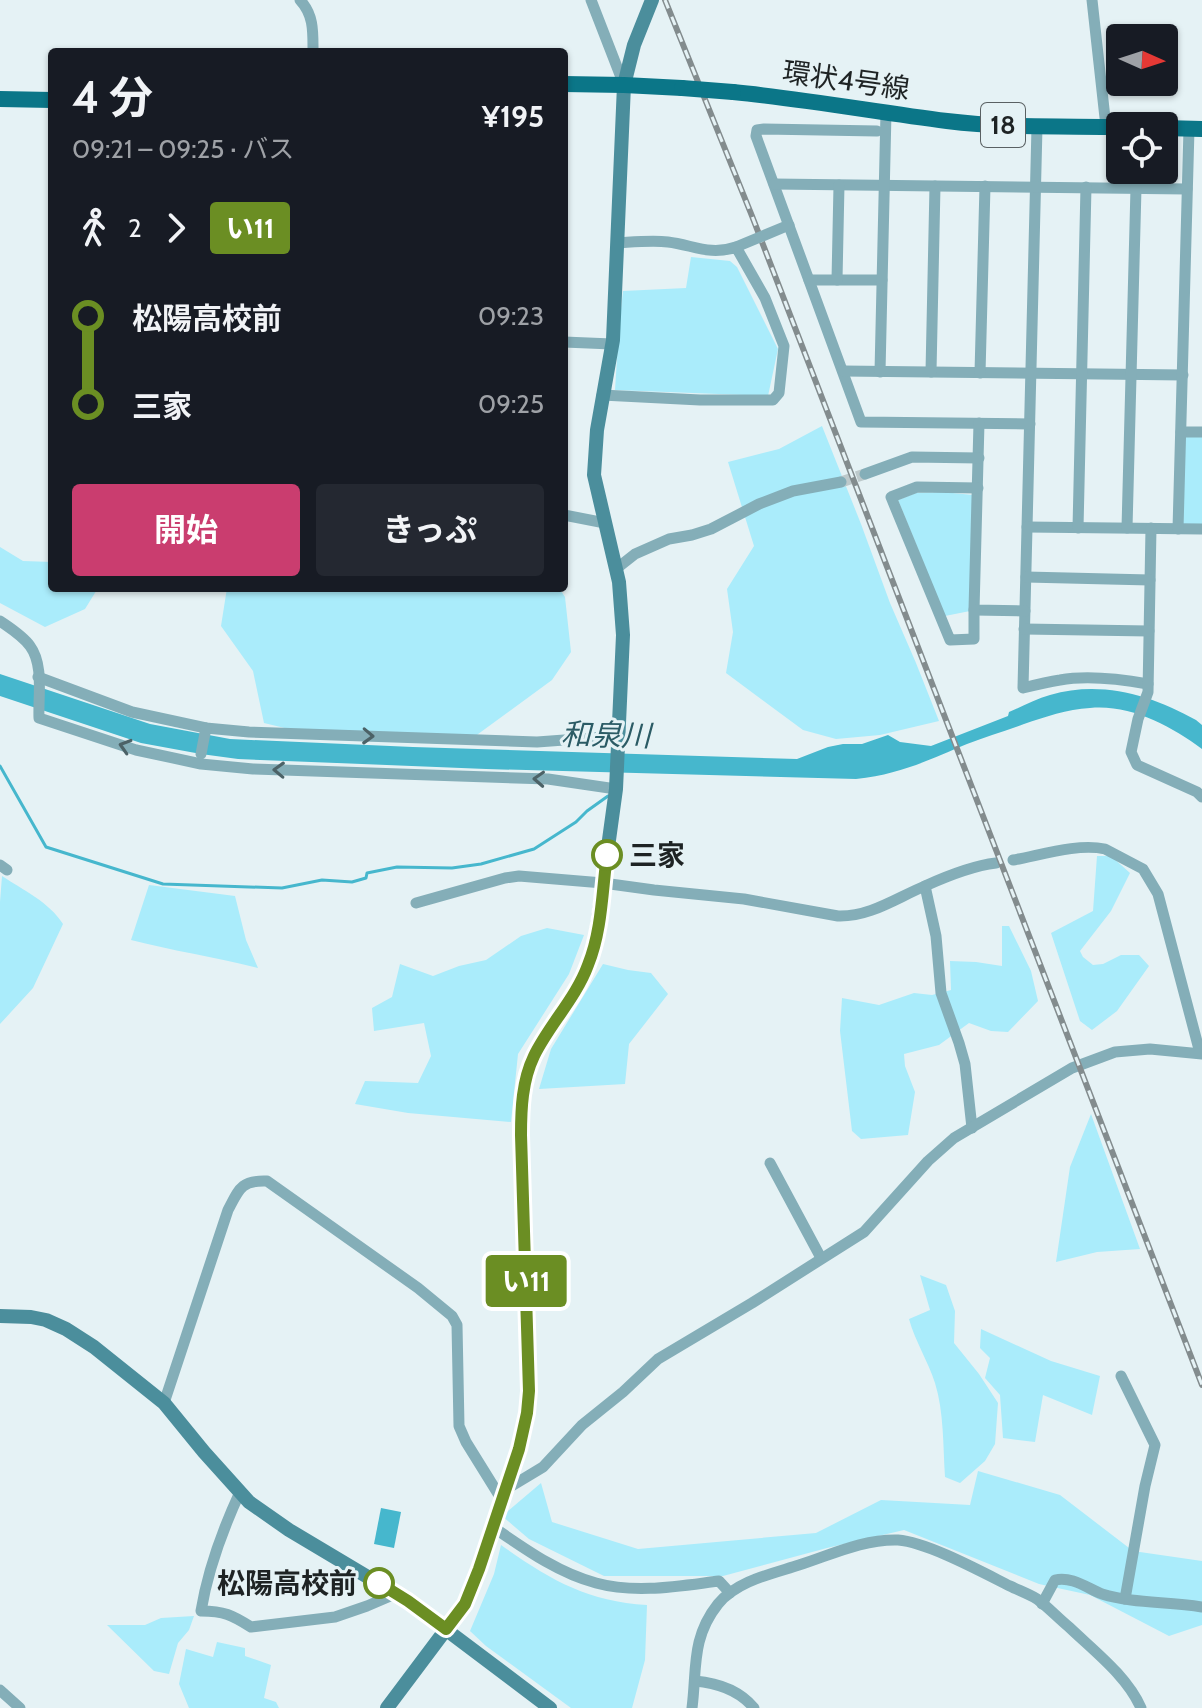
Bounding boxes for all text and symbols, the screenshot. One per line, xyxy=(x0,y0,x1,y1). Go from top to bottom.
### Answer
north arrow xyxy=(1106,24,1178,96)
map controls xyxy=(1106,24,1178,184)
street label: 環状4号線 xyxy=(780,54,912,106)
text: 4 分 xyxy=(72,71,153,124)
text: ¥195 xyxy=(482,98,544,135)
road number: 18 xyxy=(981,103,1025,147)
button: locate xyxy=(1106,112,1178,184)
text: 09:21 – 09:25 · バス xyxy=(72,133,294,165)
icon: walk xyxy=(72,206,116,250)
icon: forward xyxy=(154,206,198,250)
text: い11 xyxy=(226,211,274,245)
text: 2 xyxy=(128,212,142,244)
text: 松陽高校前 xyxy=(132,300,282,337)
text: 09:23 xyxy=(478,300,544,332)
text: 三家 xyxy=(132,388,192,425)
text: 09:25 xyxy=(478,388,544,420)
button: 開始 xyxy=(72,484,300,576)
button: きっぷ xyxy=(316,484,544,576)
water label: 和泉川 xyxy=(561,716,654,754)
one-way arrow xyxy=(362,728,375,745)
one-way arrow xyxy=(119,739,133,755)
one-way arrow xyxy=(272,761,285,778)
one-way arrow xyxy=(532,771,545,788)
place label: 三家 xyxy=(629,838,685,872)
marker: 三家 xyxy=(592,840,622,870)
line badge: い11 xyxy=(480,1255,572,1307)
text: い11 xyxy=(502,1264,550,1298)
place label: 松陽高校前 xyxy=(217,1566,357,1600)
marker: 松陽高校前 xyxy=(364,1568,394,1598)

